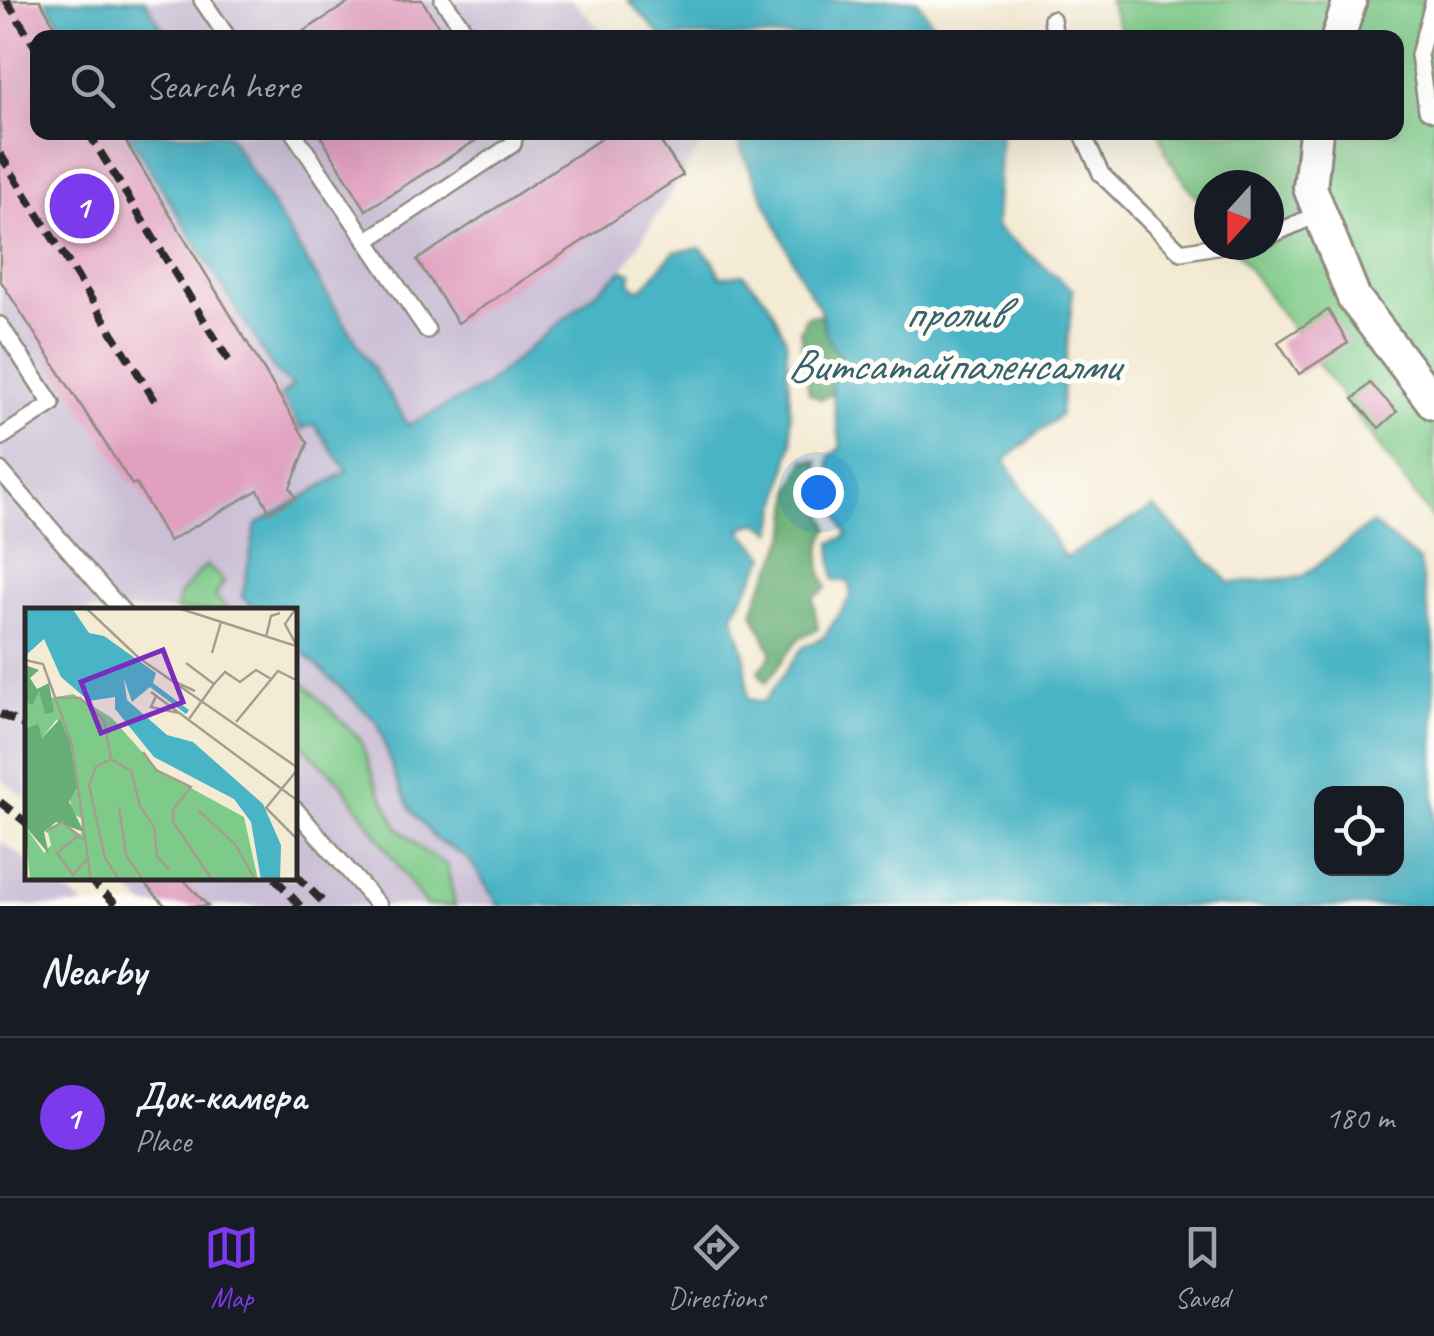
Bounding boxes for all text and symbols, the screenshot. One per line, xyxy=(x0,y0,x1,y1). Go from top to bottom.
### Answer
search box xyxy=(30,30,1404,140)
icon: search xyxy=(65,58,120,113)
text: Search here xyxy=(145,62,300,109)
pin: 1 xyxy=(49,168,114,244)
north arrow xyxy=(1194,170,1284,260)
water label: пролив Витсатайпаленсалми xyxy=(787,285,1125,394)
your location xyxy=(793,467,844,518)
inset map xyxy=(25,608,298,881)
map controls xyxy=(1314,786,1404,876)
button: locate xyxy=(1314,786,1404,876)
text: Nearby xyxy=(40,945,146,998)
text: Док-камера xyxy=(135,1073,306,1120)
text: 1 xyxy=(65,1097,80,1138)
text: 180 m xyxy=(1325,1097,1394,1138)
text: Place xyxy=(135,1120,191,1161)
tab: Map xyxy=(204,1220,259,1315)
tab: Directions xyxy=(668,1220,766,1315)
tab: Saved xyxy=(1175,1220,1230,1315)

